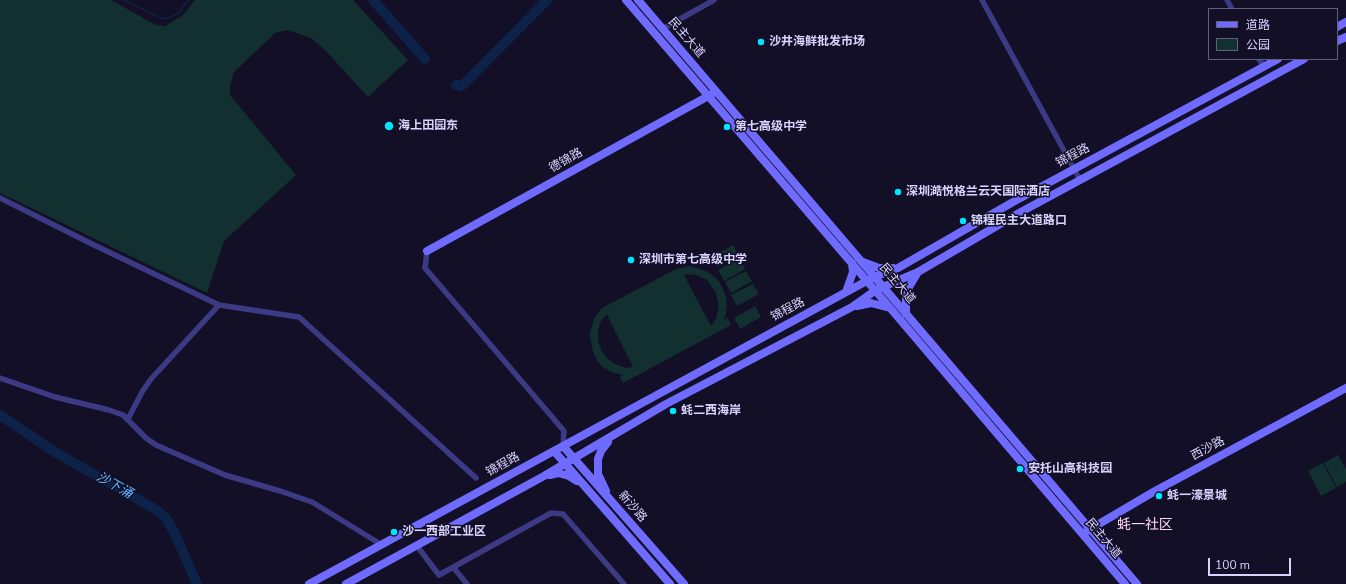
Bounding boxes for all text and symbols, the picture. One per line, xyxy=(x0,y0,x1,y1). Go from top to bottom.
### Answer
legend xyxy=(1208,8,1338,60)
street label: 民主大道 xyxy=(665,15,707,61)
text: 道路 xyxy=(1246,17,1270,33)
place label: 沙井海鲜批发市场 xyxy=(769,35,865,49)
marker: 沙井海鲜批发市场 xyxy=(756,37,766,47)
text: 公园 xyxy=(1246,37,1270,53)
place label: 海上田园东 xyxy=(398,119,458,133)
marker: 海上田园东 xyxy=(383,120,395,132)
place label: 第七高级中学 xyxy=(735,120,807,134)
marker: 第七高级中学 xyxy=(722,122,732,132)
street label: 锦程路 xyxy=(1054,141,1092,171)
street label: 德锦路 xyxy=(547,146,585,176)
place label: 深圳澔悦格兰云天国际酒店 xyxy=(906,185,1050,199)
marker: 深圳澔悦格兰云天国际酒店 xyxy=(893,187,903,197)
place label: 锦程民主大道路口 xyxy=(971,214,1067,228)
marker: 锦程民主大道路口 xyxy=(958,216,968,226)
place label: 深圳市第七高级中学 xyxy=(639,253,747,267)
marker: 深圳市第七高级中学 xyxy=(626,255,636,265)
street label: 民主大道 xyxy=(876,261,918,307)
street label: 锦程路 xyxy=(769,295,807,325)
place label: 蚝二西海岸 xyxy=(681,404,741,418)
marker: 蚝二西海岸 xyxy=(668,406,678,416)
street label: 西沙路 xyxy=(1189,434,1227,464)
street label: 锦程路 xyxy=(484,450,522,480)
place label: 安托山高科技园 xyxy=(1028,462,1112,476)
marker: 安托山高科技园 xyxy=(1015,464,1025,474)
water label: 沙下涌 xyxy=(93,470,135,502)
street label: 新沙路 xyxy=(615,489,649,525)
place label: 蚝一濠景城 xyxy=(1167,489,1227,503)
marker: 蚝一濠景城 xyxy=(1154,491,1164,501)
street label: 民主大道 xyxy=(1082,516,1124,562)
district label: 蚝一社区 xyxy=(1117,518,1173,534)
place label: 沙一西部工业区 xyxy=(402,525,486,539)
marker: 沙一西部工业区 xyxy=(389,527,399,537)
scale bar xyxy=(1210,550,1293,576)
text: 100 m xyxy=(1215,557,1250,573)

